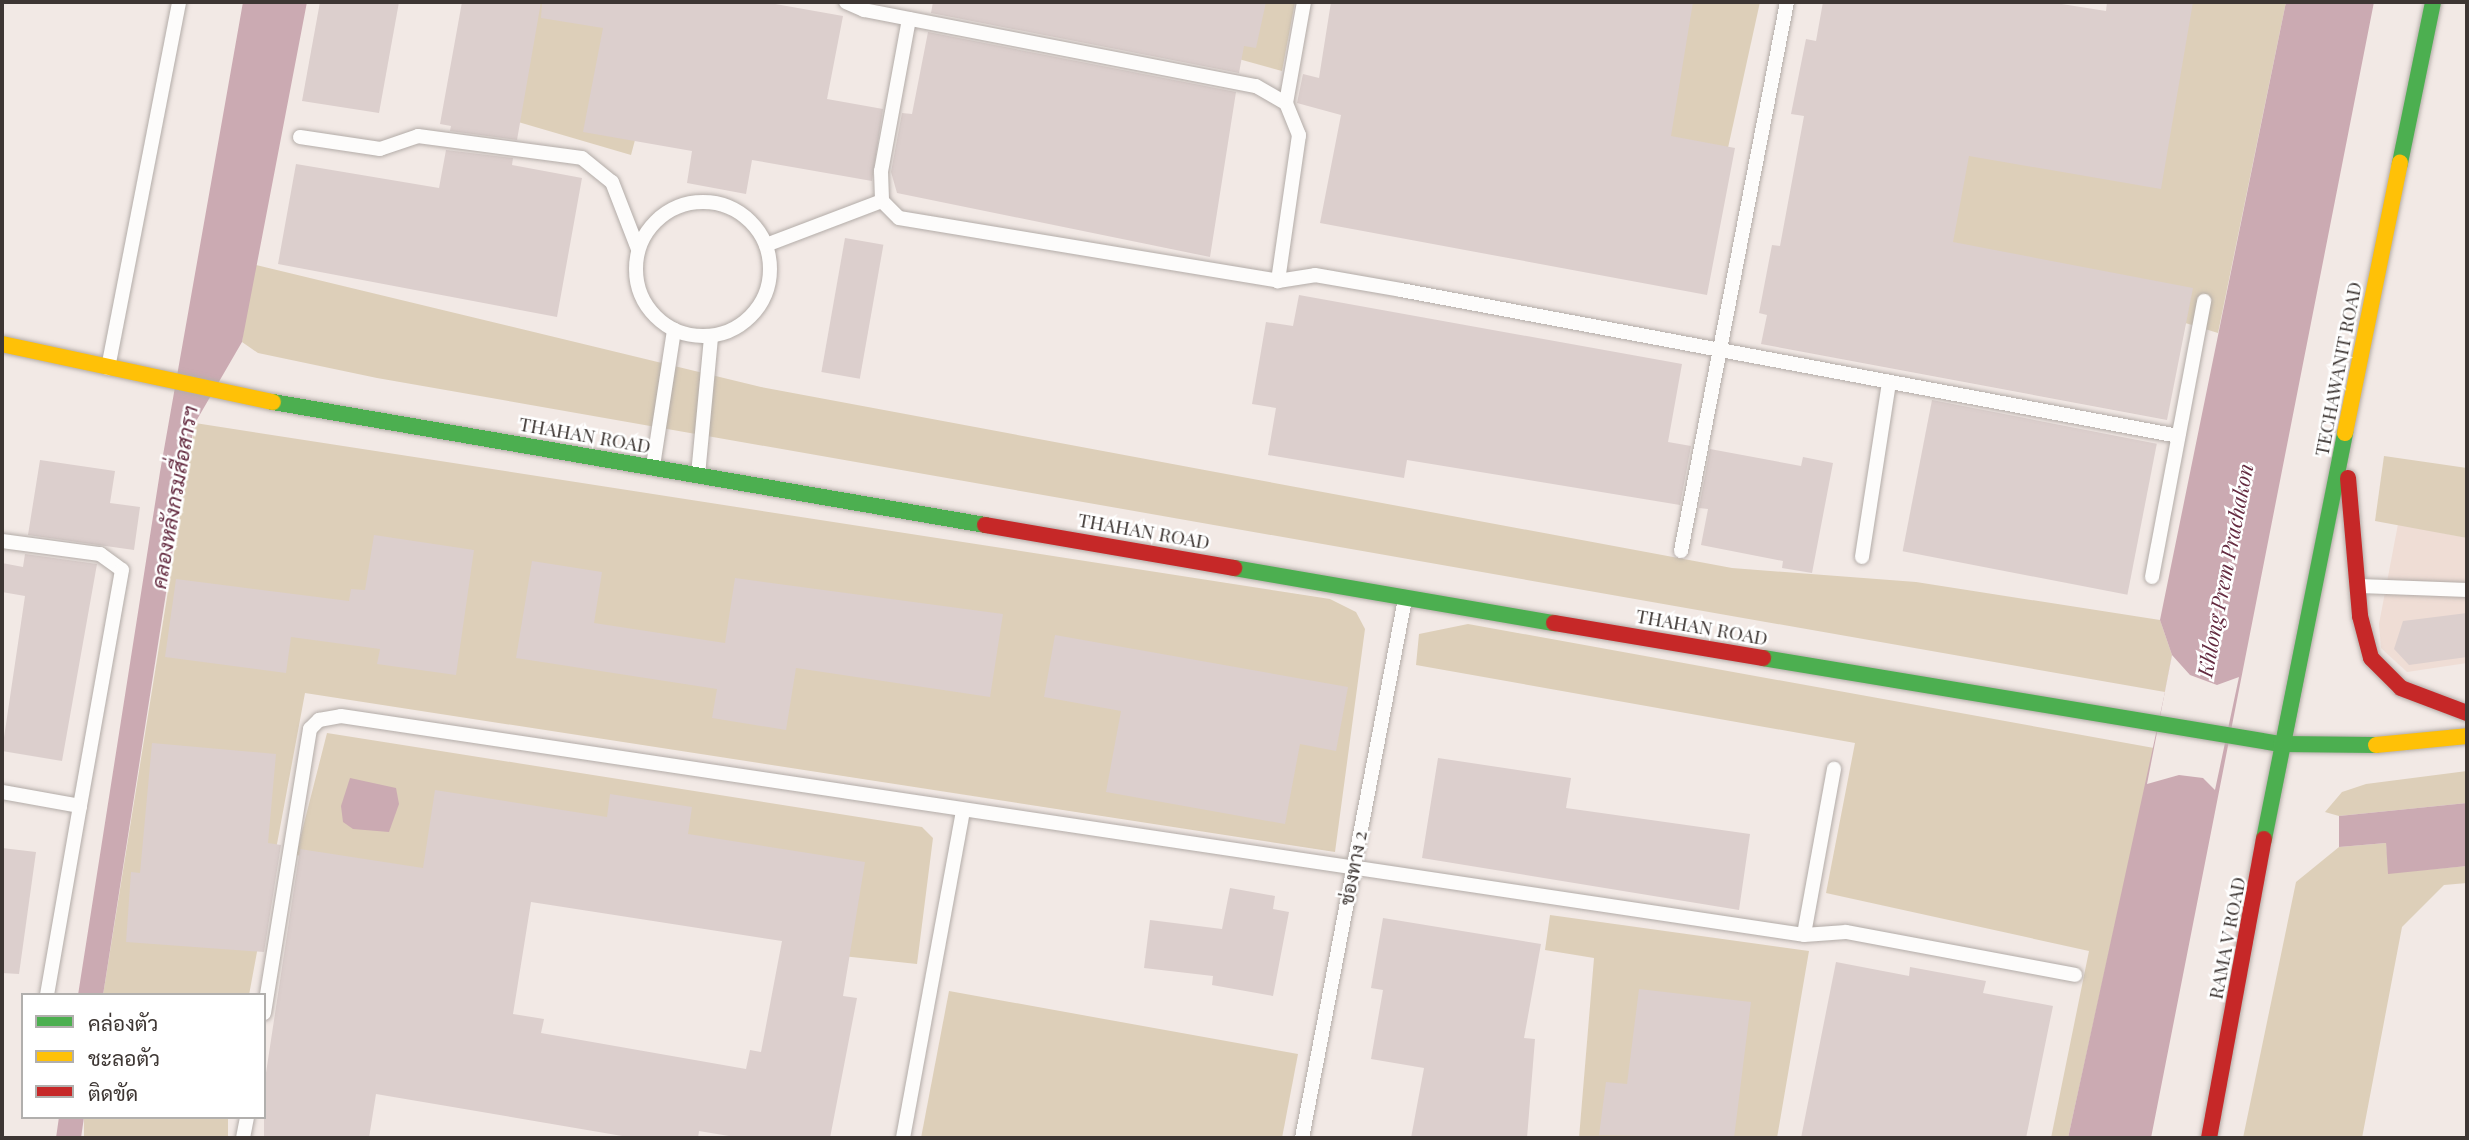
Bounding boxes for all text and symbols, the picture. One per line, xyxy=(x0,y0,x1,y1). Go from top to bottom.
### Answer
street label: TECHAWANIT ROAD xyxy=(2310,280,2366,458)
water label: คลองหลังกรมสื่อสารฯ xyxy=(144,404,202,590)
street label: THAHAN ROAD xyxy=(517,412,653,458)
water label: Khlong Prem Prachakon xyxy=(2191,461,2257,679)
street label: THAHAN ROAD xyxy=(1076,508,1212,554)
street label: THAHAN ROAD xyxy=(1634,604,1770,650)
street label: ช่องทาง 2 xyxy=(1335,829,1371,907)
street label: RAMA V ROAD xyxy=(2204,874,2250,1002)
legend xyxy=(21,993,266,1119)
text: คล่องตัว xyxy=(88,1008,158,1036)
text: ชะลอตัว xyxy=(88,1043,160,1071)
text: ติดขัด xyxy=(88,1078,138,1106)

